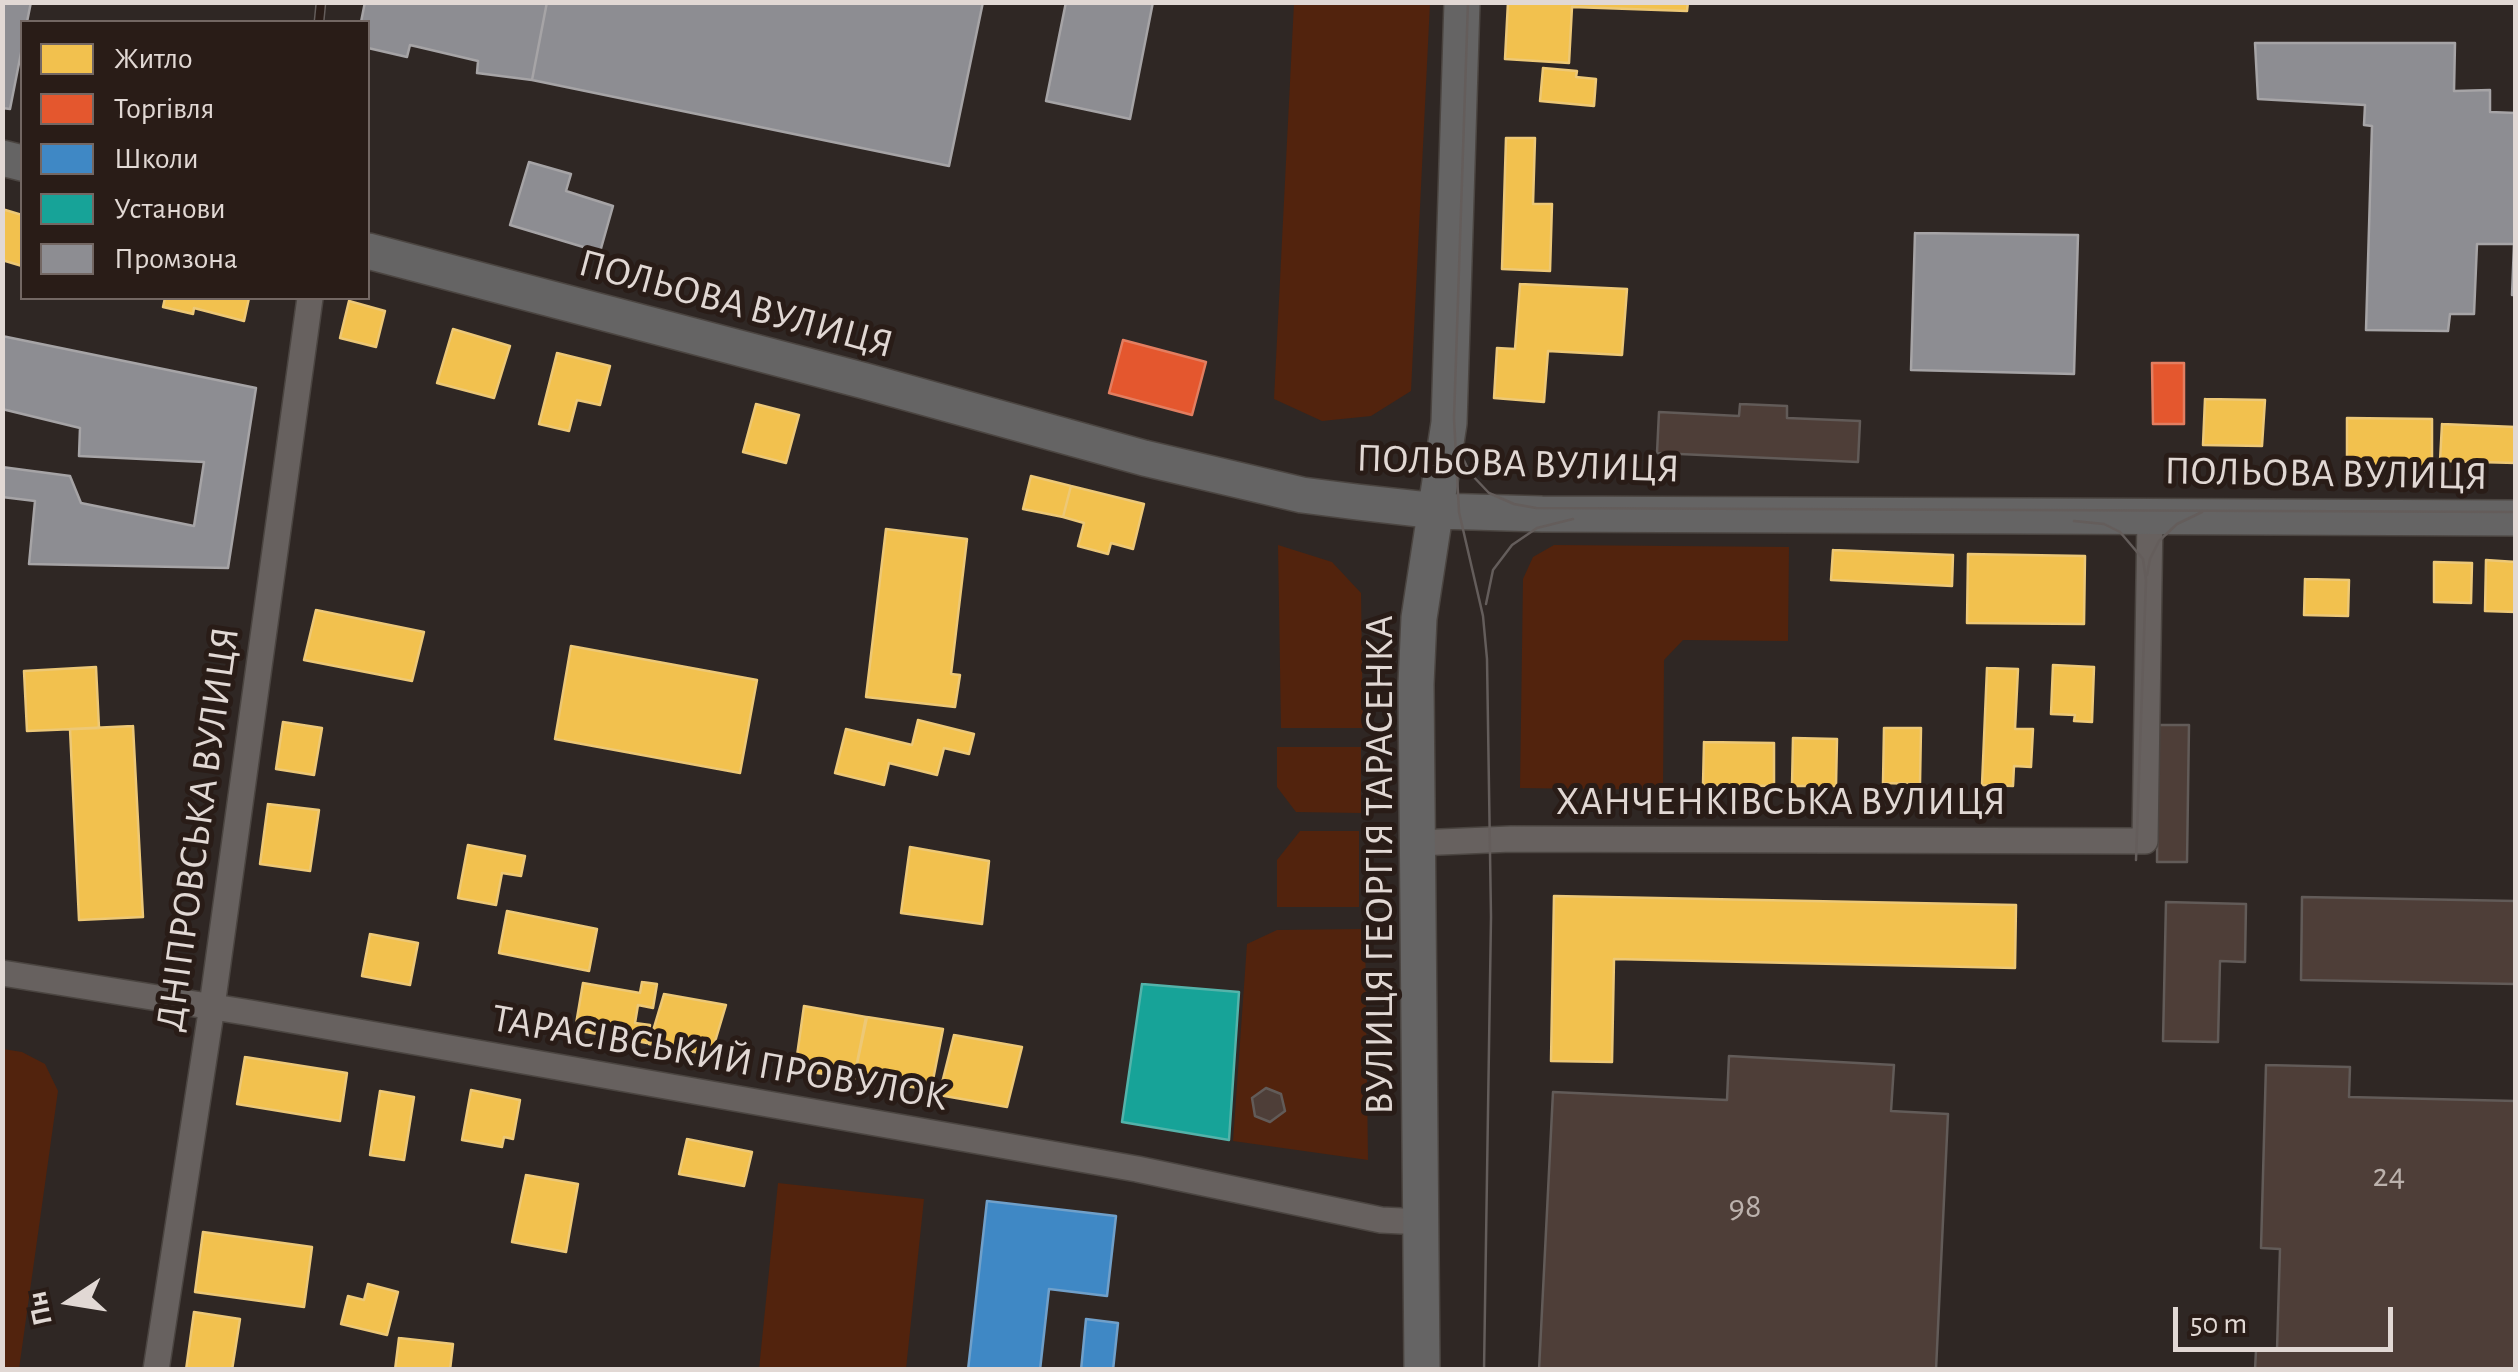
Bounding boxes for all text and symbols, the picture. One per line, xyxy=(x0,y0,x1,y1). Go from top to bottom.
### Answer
legend xyxy=(20,20,370,300)
text: Житло xyxy=(114,44,193,74)
text: Торгівля xyxy=(114,94,215,124)
text: Школи xyxy=(114,144,199,174)
text: Установи xyxy=(114,194,226,224)
street label: ПОЛЬОВА ВУЛИЦЯ xyxy=(573,239,899,369)
text: Промзона xyxy=(114,244,238,274)
street label: ПОЛЬОВА ВУЛИЦЯ xyxy=(1355,434,1681,494)
street label: ПОЛЬОВА ВУЛИЦЯ xyxy=(2164,447,2488,501)
street label: ВУЛИЦЯ ГЕОРГІЯ ТАРАСЕНКА xyxy=(1356,615,1404,1115)
street label: ДНІПРОВСЬКА ВУЛИЦЯ xyxy=(146,624,250,1034)
street label: ХАНЧЕНКІВСЬКА ВУЛИЦЯ xyxy=(1556,778,2006,826)
street label: ТАРАСІВСЬКИЙ ПРОВУЛОК xyxy=(488,994,952,1122)
house number: 24 xyxy=(2373,1154,2405,1196)
house number: 98 xyxy=(1728,1185,1762,1227)
north arrow xyxy=(20,1252,120,1352)
scale bar xyxy=(2178,1287,2398,1349)
text: Пн xyxy=(23,1289,58,1328)
text: 50 m xyxy=(2190,1309,2247,1339)

